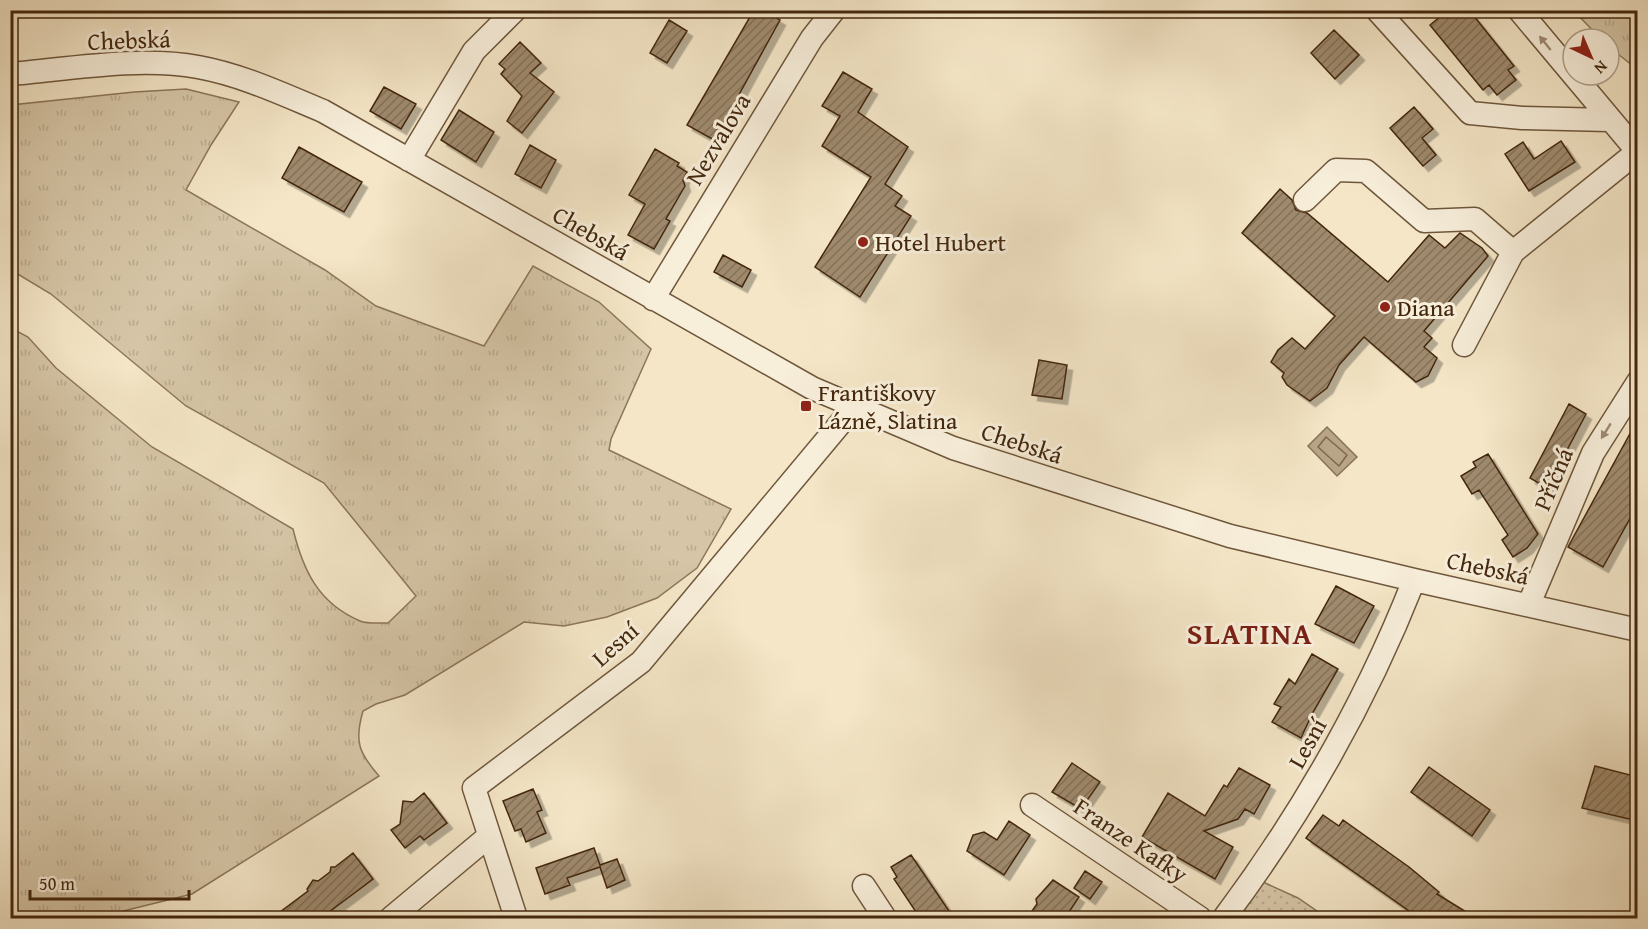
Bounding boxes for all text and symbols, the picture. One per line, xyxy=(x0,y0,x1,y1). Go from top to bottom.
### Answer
street label: Chebská xyxy=(87,21,172,59)
north arrow xyxy=(1561,27,1621,87)
one-way arrow xyxy=(1538,35,1551,51)
text: N xyxy=(1589,55,1614,80)
street label: Nezvalova xyxy=(677,86,759,192)
street label: Chebská xyxy=(546,197,636,269)
place label: Hotel Hubert xyxy=(875,225,1006,260)
marker: Hotel Hubert xyxy=(856,235,870,249)
place label: Diana xyxy=(1397,290,1455,325)
marker: Diana xyxy=(1378,300,1392,314)
place label: Františkovy Lázně, Slatina xyxy=(818,375,958,438)
marker: Františkovy Lázně, Slatina xyxy=(799,399,813,413)
street label: Chebská xyxy=(977,413,1068,473)
one-way arrow xyxy=(1601,423,1612,439)
street label: Příčná xyxy=(1524,442,1582,516)
street label: Chebská xyxy=(1444,542,1533,594)
district label: SLATINA xyxy=(1187,611,1313,655)
street label: Lesní xyxy=(584,613,647,675)
street label: Lesní xyxy=(1279,710,1336,775)
street label: Franze Kafky xyxy=(1067,789,1195,891)
scale bar xyxy=(30,863,189,901)
text: 50 m xyxy=(39,870,75,897)

